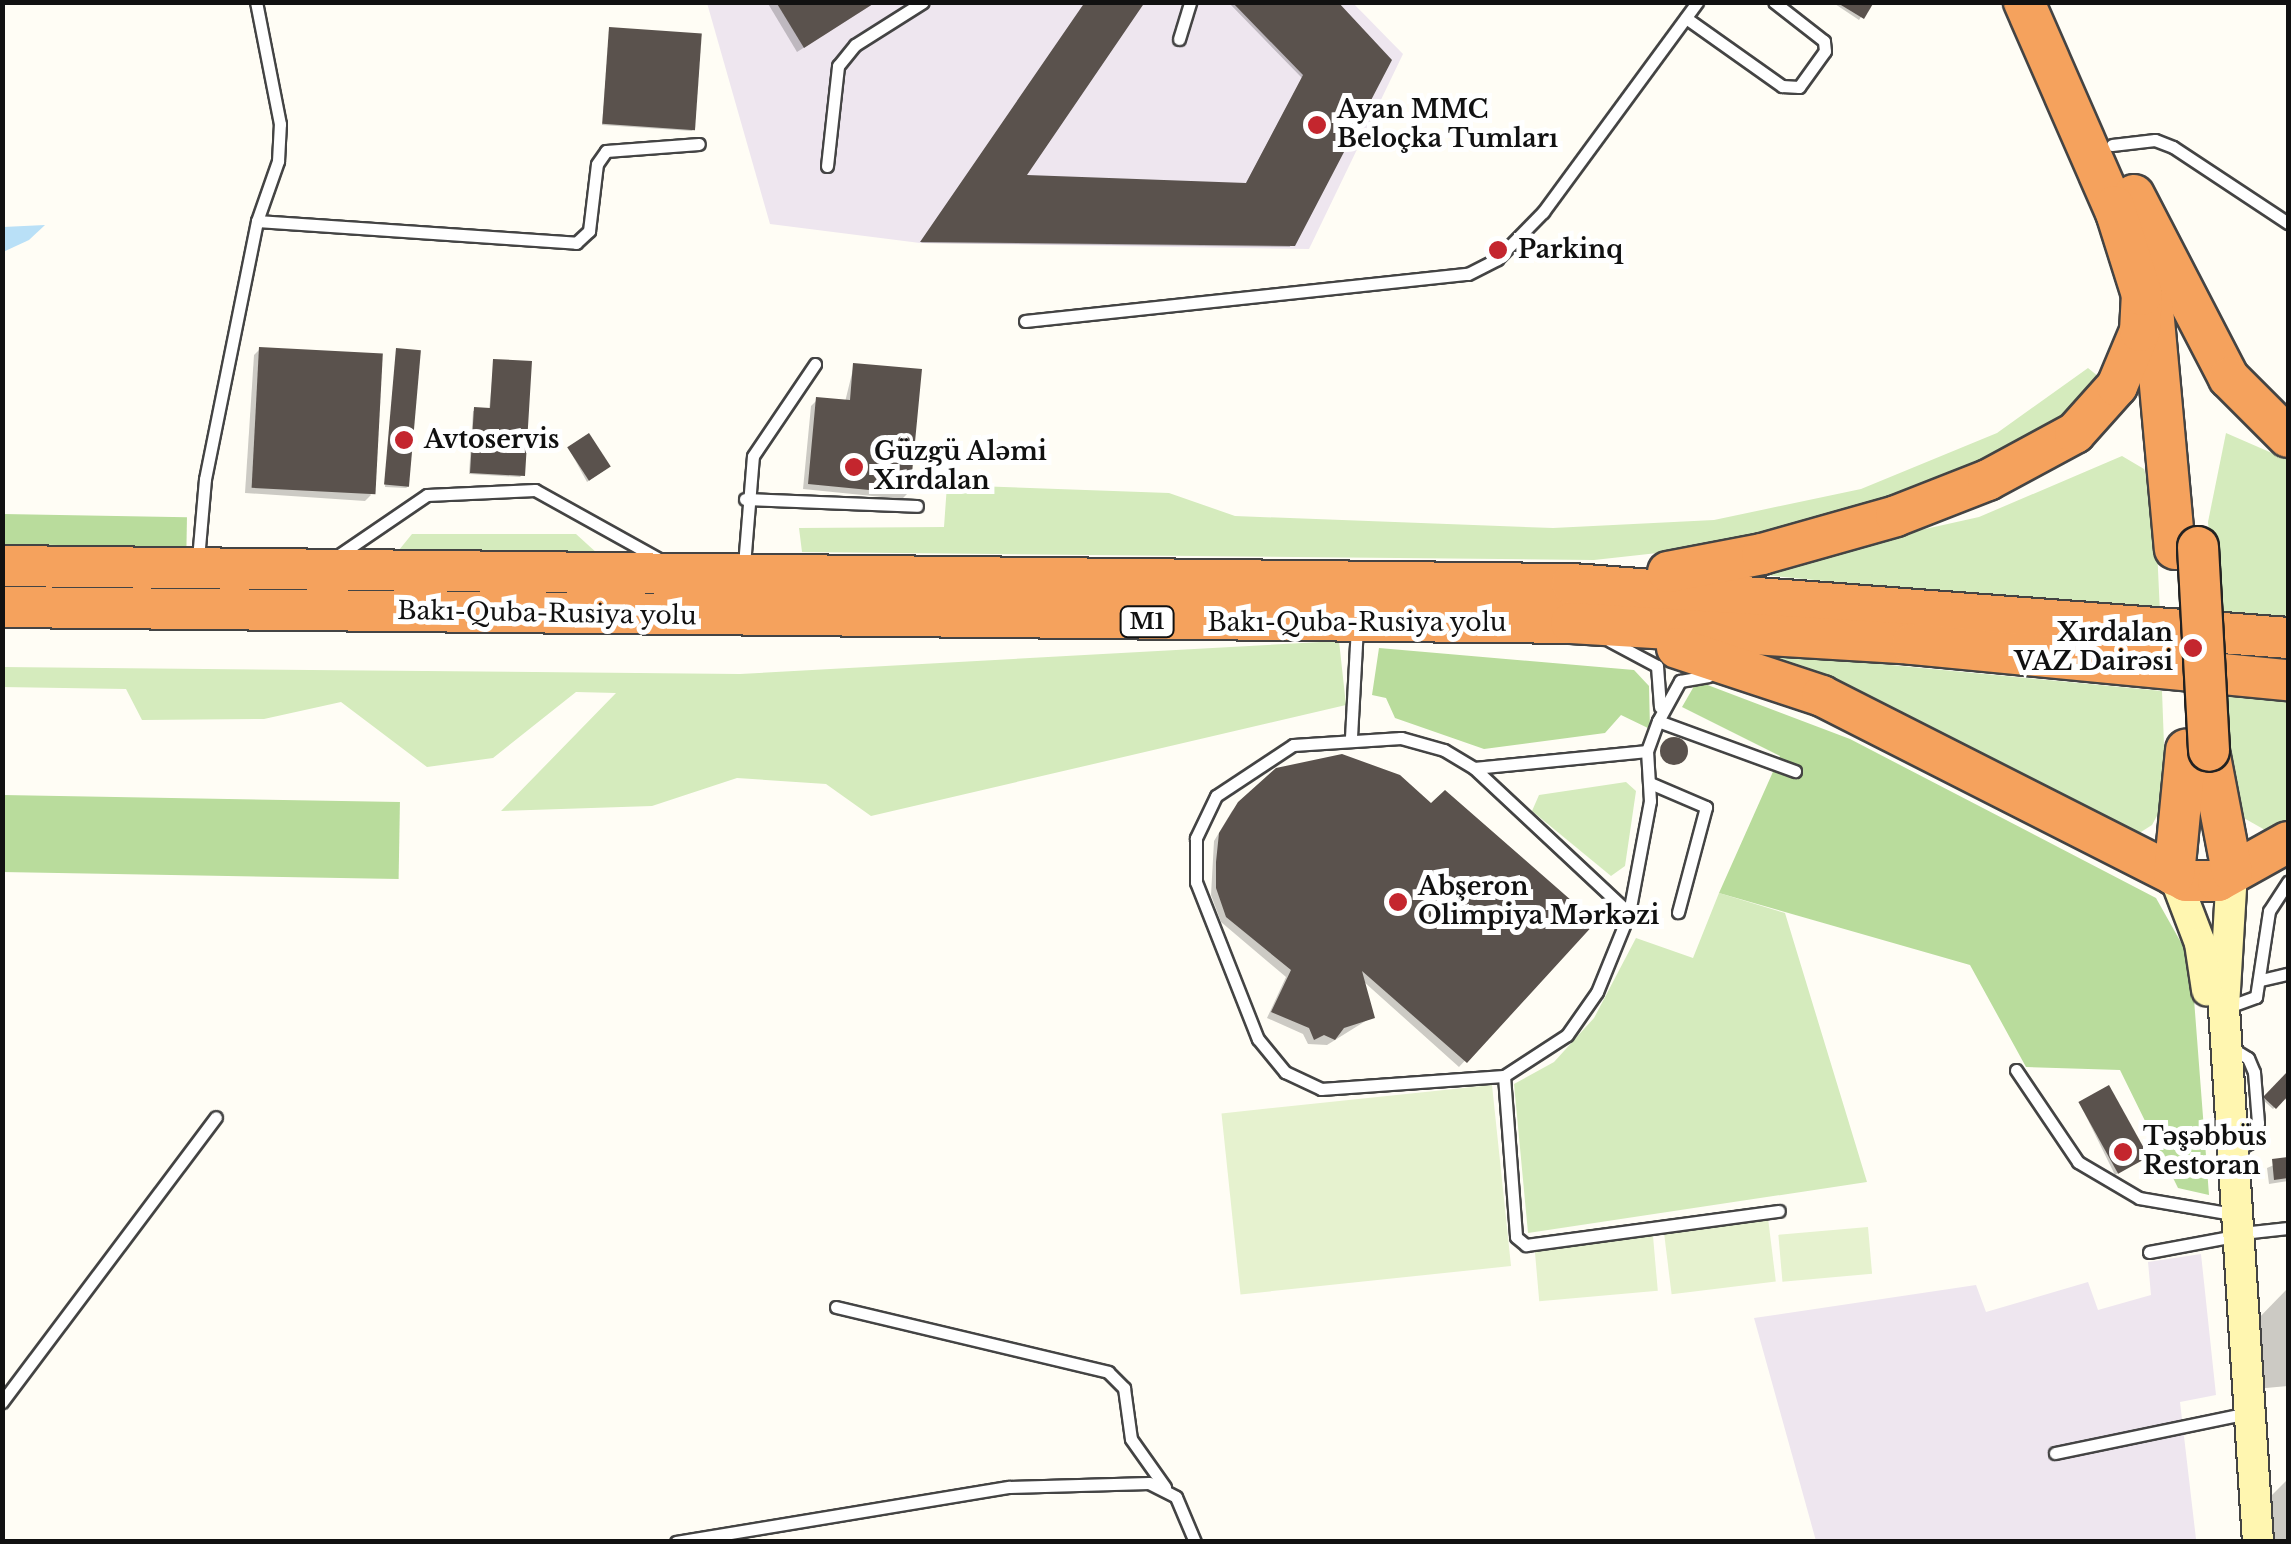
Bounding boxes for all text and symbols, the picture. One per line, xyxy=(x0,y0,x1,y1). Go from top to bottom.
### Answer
place label: Ayan MMC Beloçka Tumları xyxy=(1337,96,1559,155)
marker: Ayan MMC Beloçka Tumları xyxy=(1306,114,1328,136)
place label: Parkinq xyxy=(1518,235,1623,265)
marker: Parkinq xyxy=(1487,239,1509,261)
place label: Avtoservis xyxy=(424,425,559,455)
marker: Avtoservis xyxy=(393,429,415,451)
place label: Güzgü Aləmi Xırdalan xyxy=(874,438,1048,497)
marker: Güzgü Aləmi Xırdalan xyxy=(843,456,865,478)
street label: Bakı-Quba-Rusiya yolu xyxy=(397,596,697,632)
road number: M1 xyxy=(1120,605,1174,639)
street label: Bakı-Quba-Rusiya yolu xyxy=(1207,608,1507,638)
place label: Xırdalan VAZ Dairəsi xyxy=(2014,619,2173,678)
marker: Xırdalan VAZ Dairəsi xyxy=(2182,637,2204,659)
place label: Abşeron Olimpiya Mərkəzi xyxy=(1418,873,1659,932)
marker: Abşeron Olimpiya Mərkəzi xyxy=(1387,891,1409,913)
place label: Təşəbbüs Restoran xyxy=(2143,1123,2267,1182)
marker: Təşəbbüs Restoran xyxy=(2112,1141,2134,1163)

